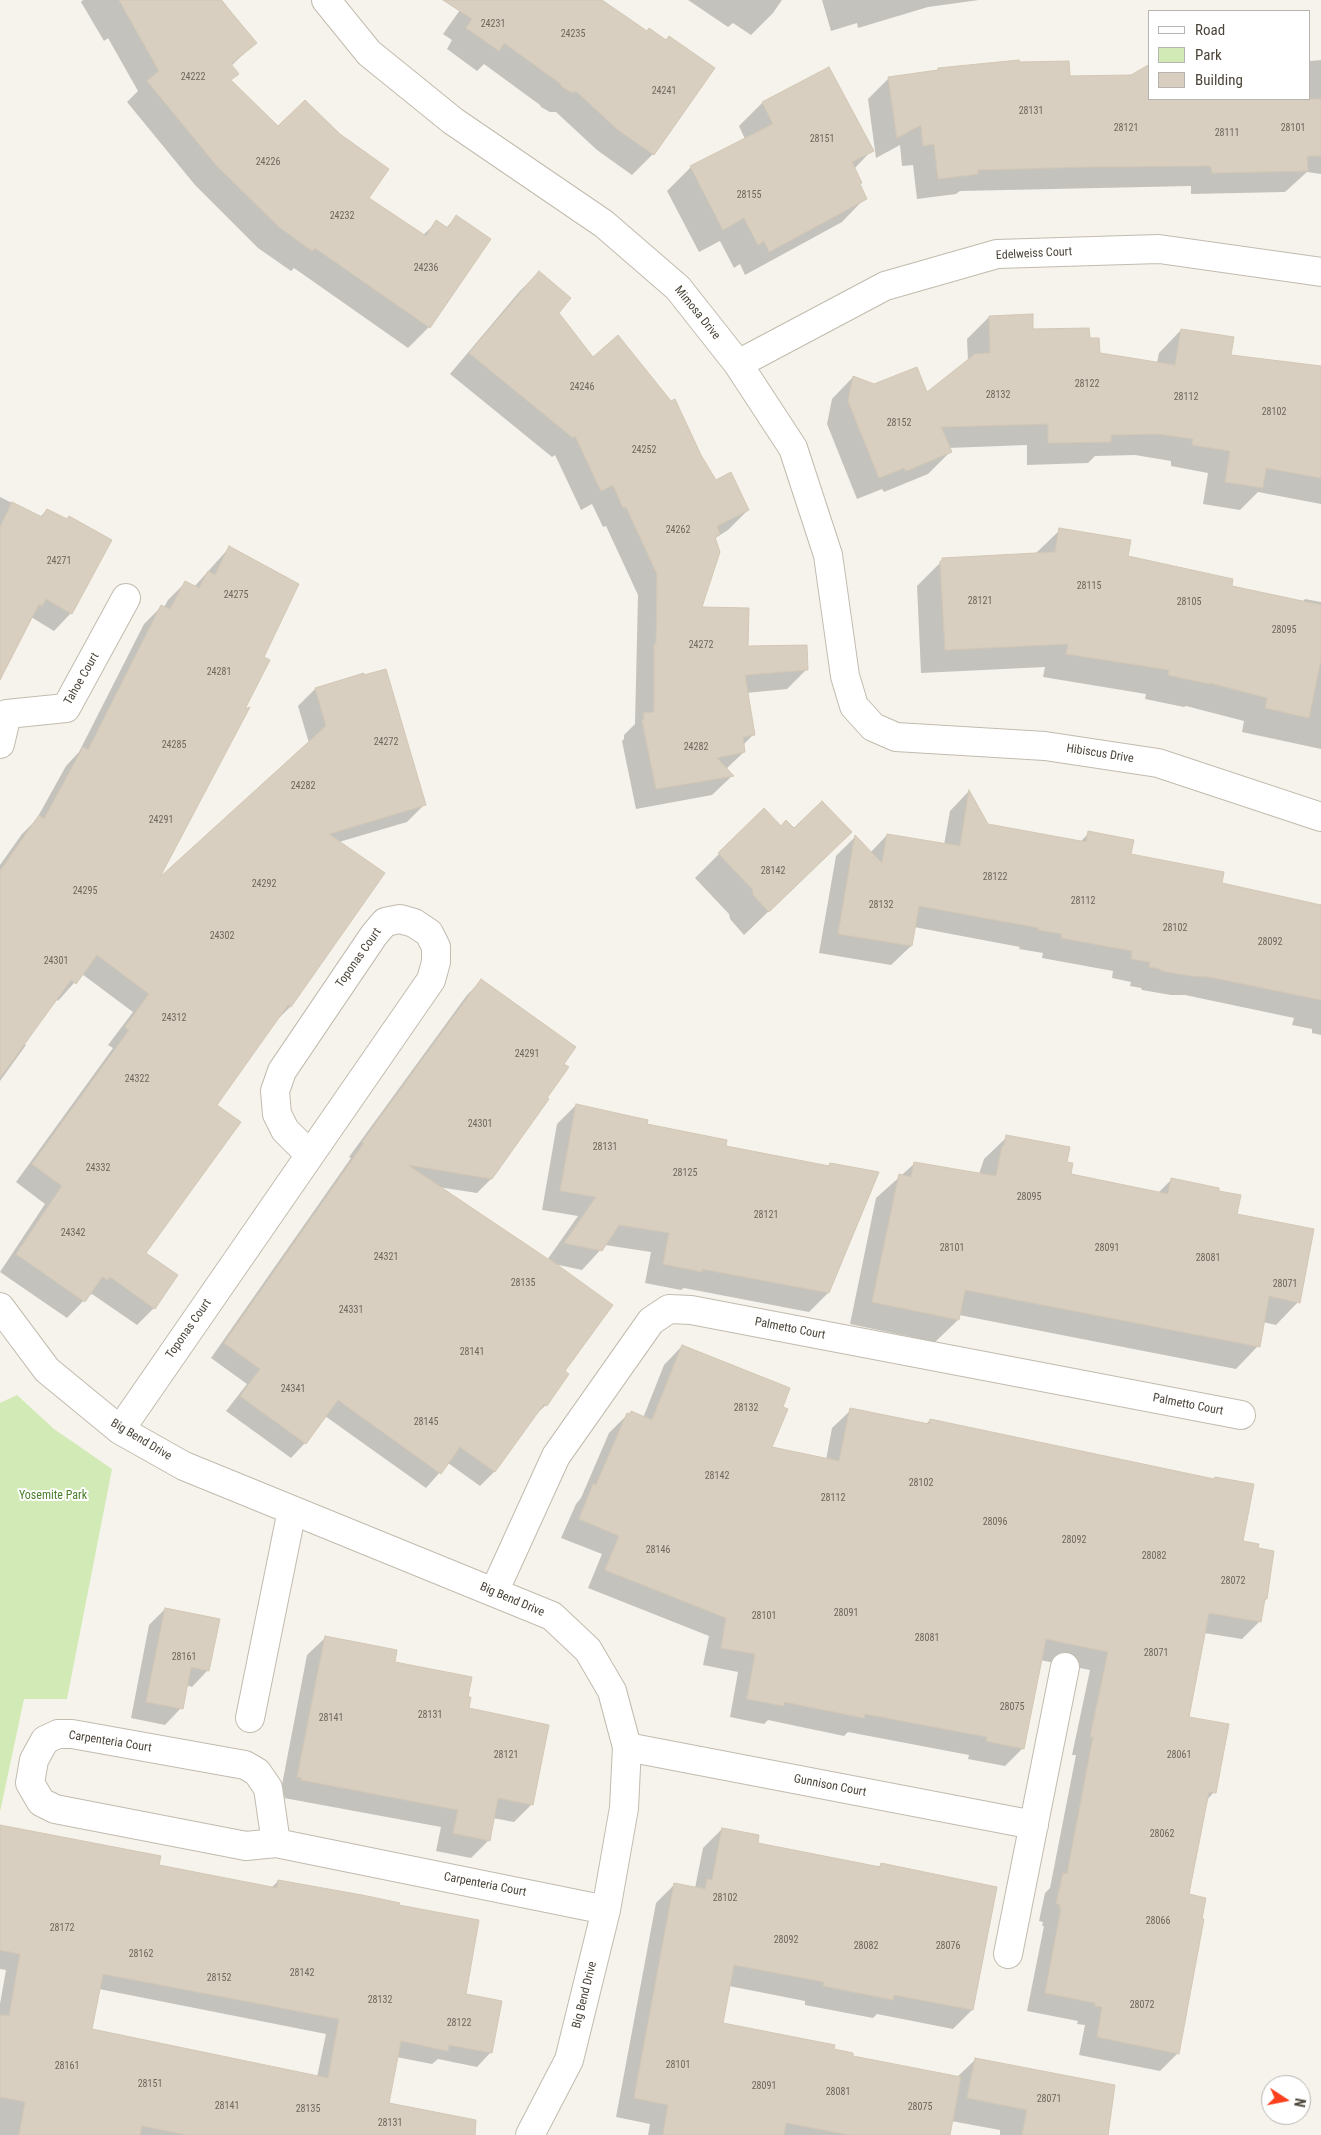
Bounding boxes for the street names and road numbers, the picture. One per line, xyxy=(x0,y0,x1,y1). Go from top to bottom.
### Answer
street label: Edelweiss Court xyxy=(996,245,1072,263)
street label: Mimosa Drive xyxy=(671,283,723,343)
street label: Tahoe Court xyxy=(61,650,103,708)
street label: Hibiscus Drive xyxy=(1065,742,1135,766)
street label: Toponas Court xyxy=(333,925,385,991)
street label: Toponas Court xyxy=(163,1296,215,1362)
street label: Palmetto Court xyxy=(753,1315,827,1343)
street label: Palmetto Court xyxy=(1151,1391,1225,1419)
street label: Big Bend Drive xyxy=(108,1416,174,1464)
street label: Big Bend Drive xyxy=(478,1580,546,1620)
street label: Carpenteria Court xyxy=(68,1728,152,1756)
street label: Gunnison Court xyxy=(793,1772,867,1800)
street label: Carpenteria Court xyxy=(443,1870,527,1900)
street label: Big Bend Drive xyxy=(570,1960,600,2030)

